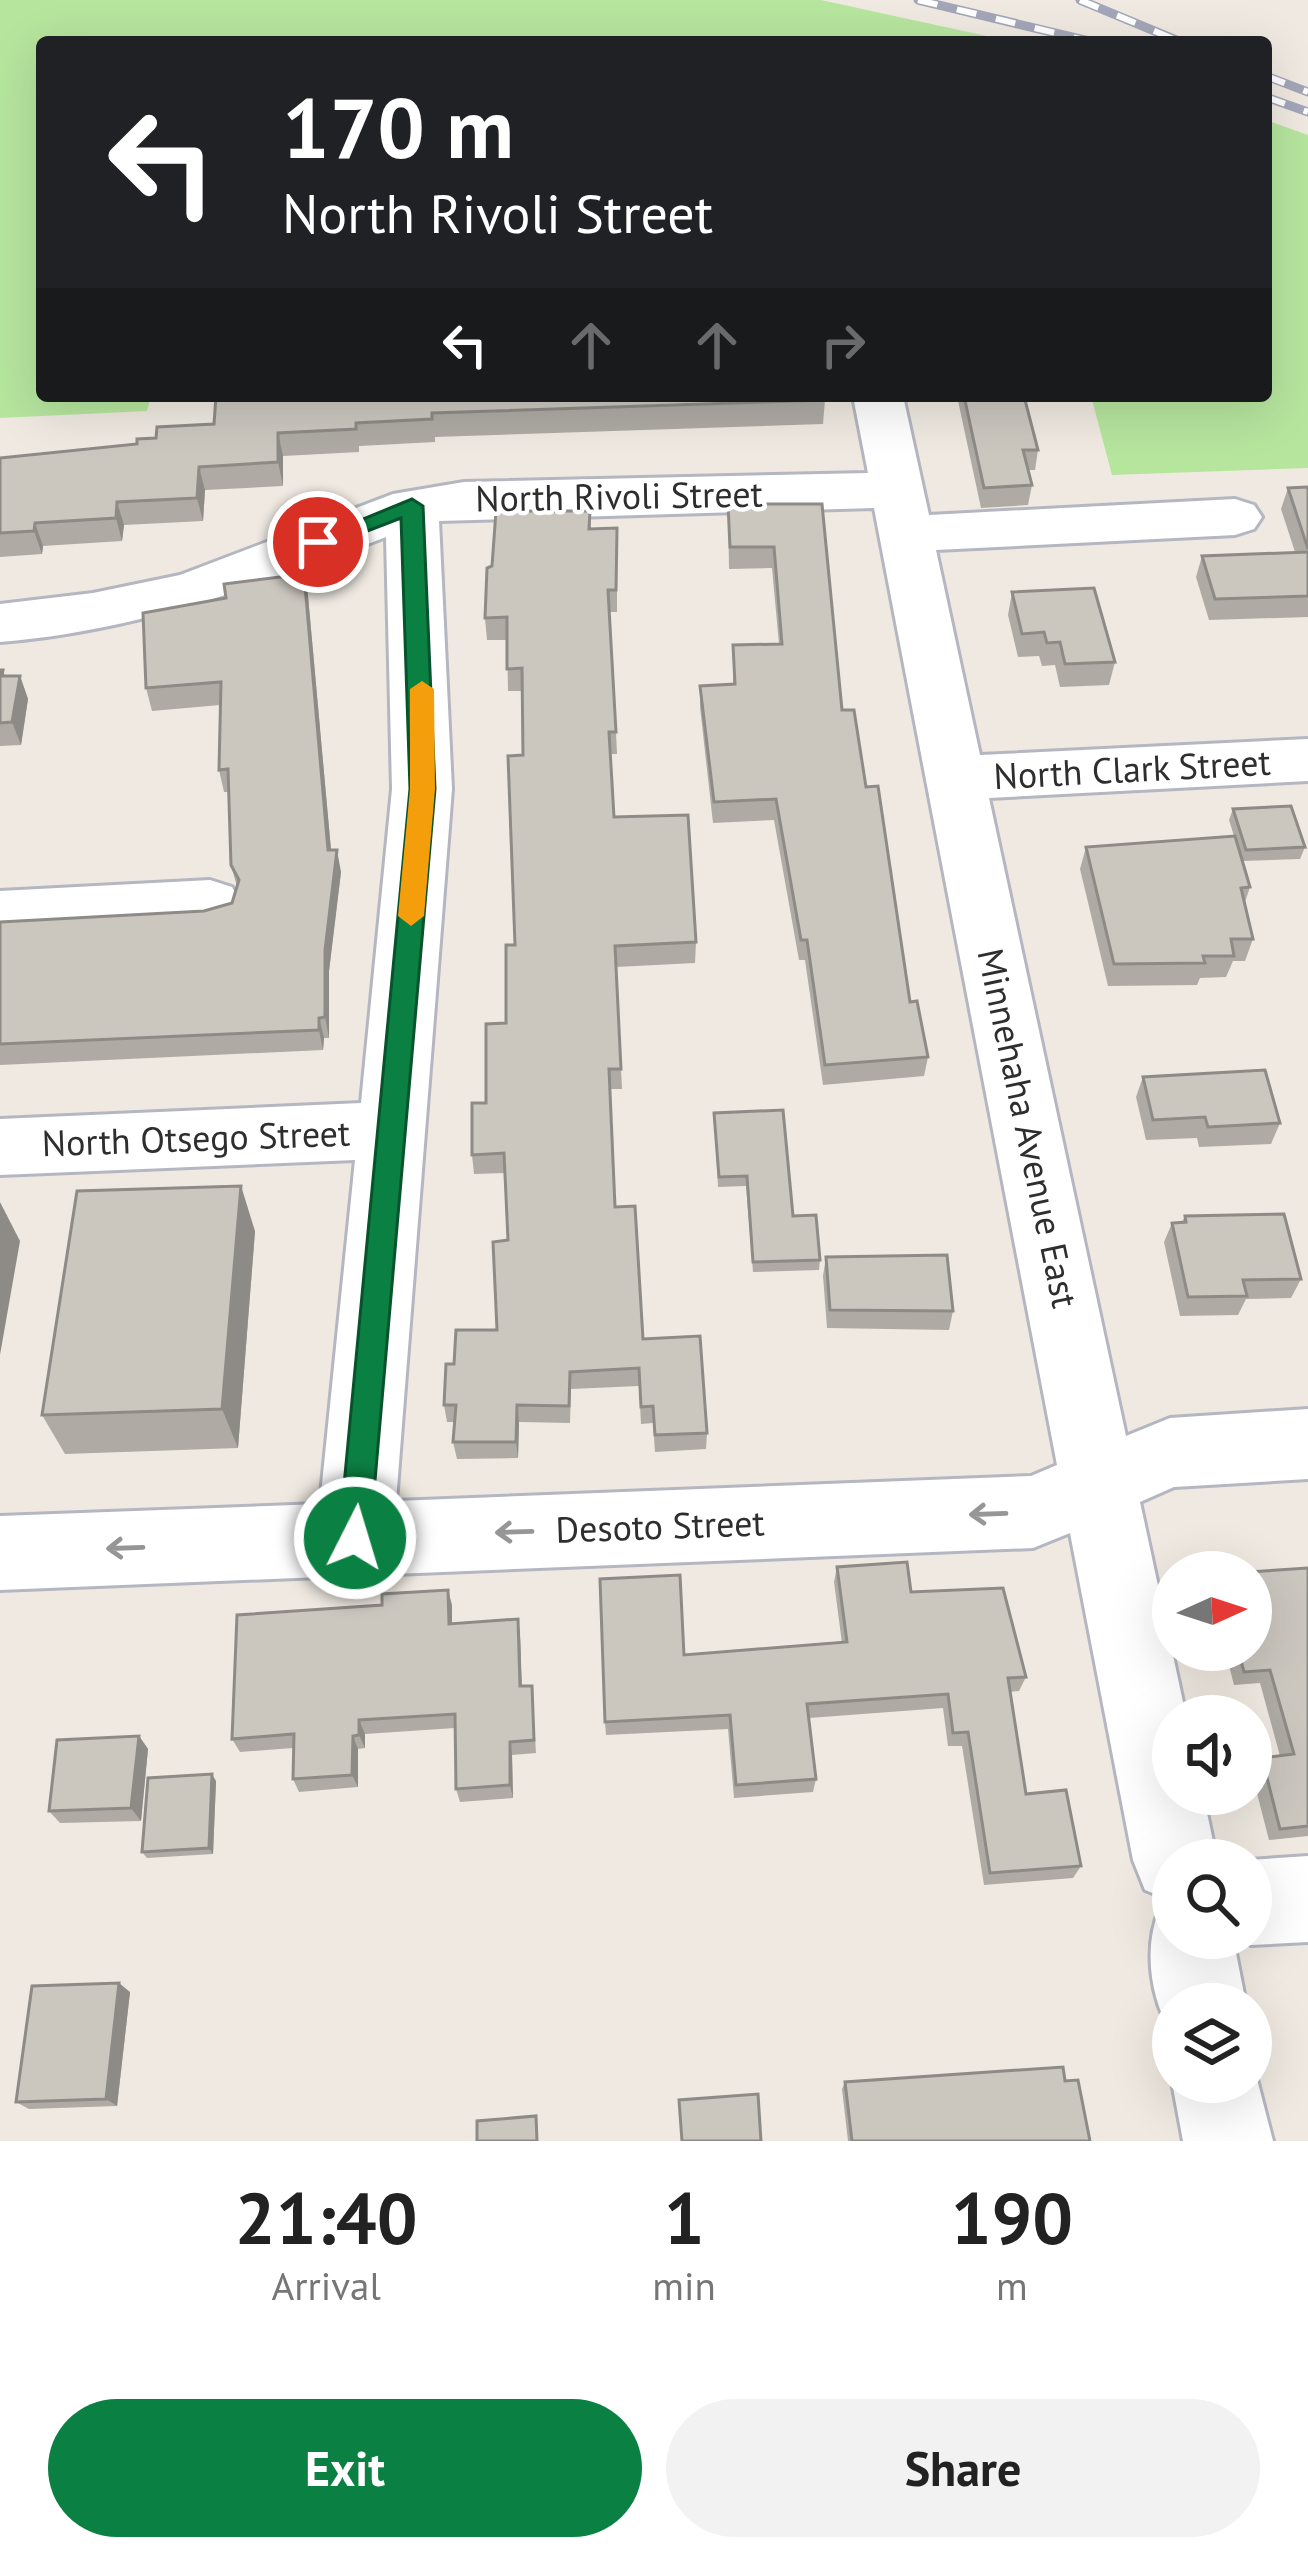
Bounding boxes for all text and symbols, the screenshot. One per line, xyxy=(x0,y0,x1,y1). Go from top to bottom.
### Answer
text: 170 m xyxy=(282,72,514,181)
icon: left xyxy=(84,84,240,240)
text: North Rivoli Street xyxy=(282,178,713,248)
icon: left xyxy=(432,312,498,378)
icon: ahead xyxy=(558,312,624,378)
icon: ahead xyxy=(684,312,750,378)
icon: right xyxy=(810,312,876,378)
street label: North Rivoli Street xyxy=(475,469,763,522)
pin xyxy=(267,491,369,593)
icon: arrive xyxy=(285,509,351,575)
street label: North Clark Street xyxy=(992,738,1272,799)
street label: Minnehaha Avenue East xyxy=(967,944,1090,1312)
street label: North Otsego Street xyxy=(41,1109,351,1166)
position arrow xyxy=(292,1475,418,1601)
street label: Desoto Street xyxy=(555,1498,765,1553)
one-way arrow xyxy=(969,1503,1008,1526)
one-way arrow xyxy=(496,1521,535,1544)
one-way arrow xyxy=(106,1537,145,1560)
north arrow xyxy=(1152,1551,1272,1671)
map controls xyxy=(1152,1551,1272,2103)
button: sound xyxy=(1152,1695,1272,1815)
button: search xyxy=(1152,1839,1272,1959)
button: layers xyxy=(1152,1983,1272,2103)
text: 21:40 xyxy=(235,2171,418,2264)
text: 1 xyxy=(664,2171,705,2264)
text: 190 xyxy=(951,2171,1073,2264)
text: Arrival xyxy=(272,2260,381,2311)
text: min xyxy=(652,2260,716,2311)
text: m xyxy=(996,2260,1028,2311)
button: Exit xyxy=(48,2399,642,2537)
button: Share xyxy=(666,2399,1260,2537)

